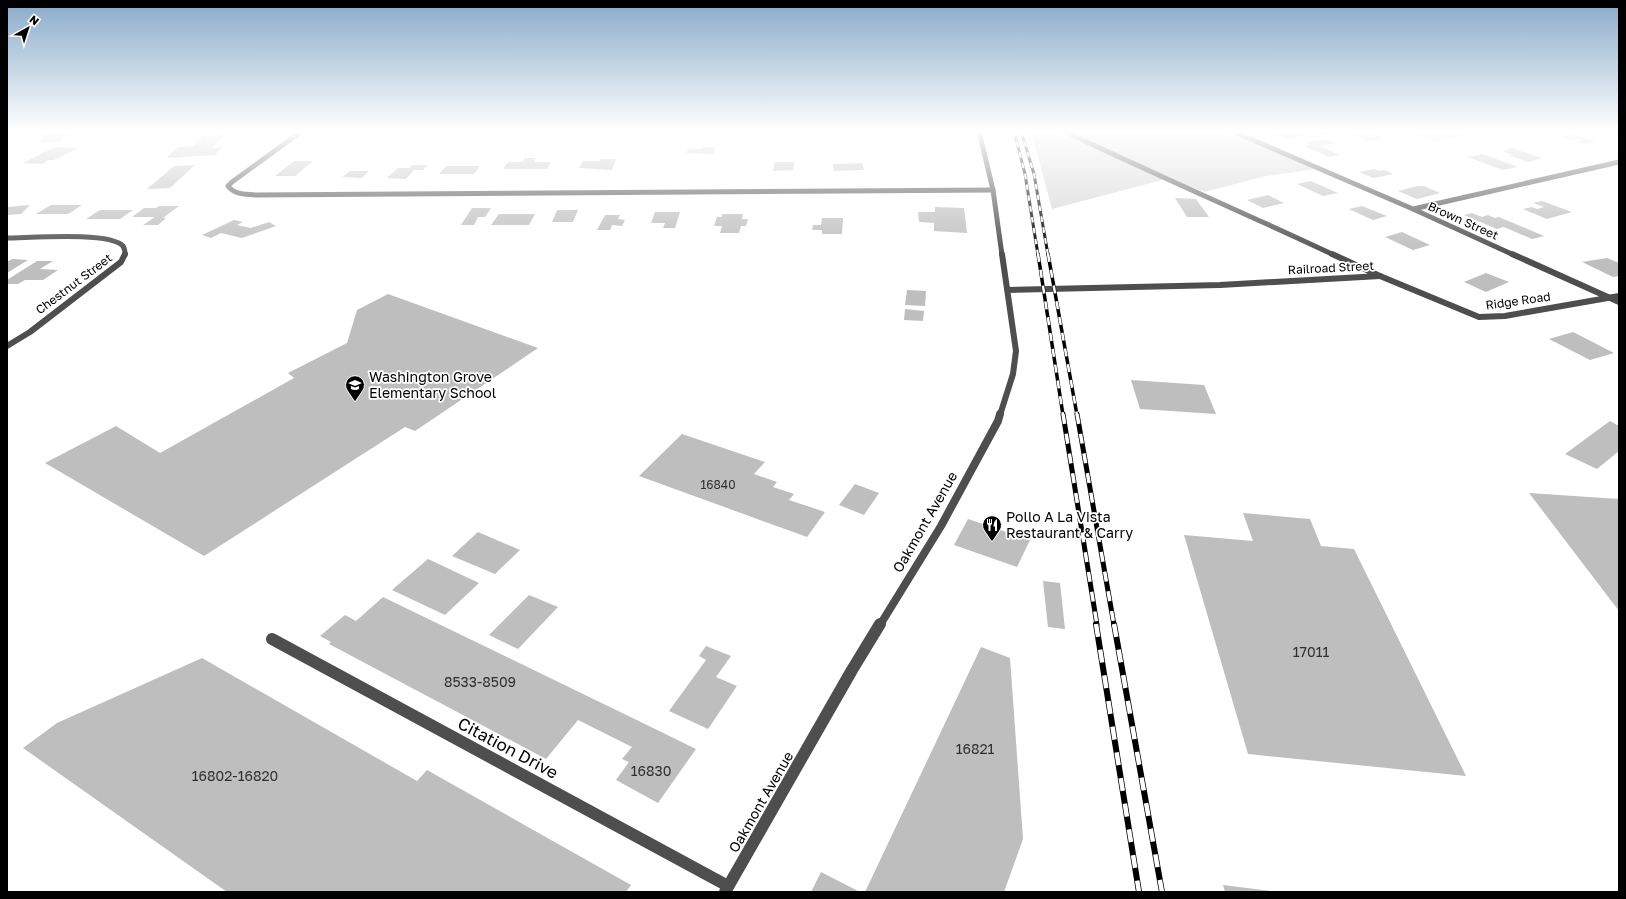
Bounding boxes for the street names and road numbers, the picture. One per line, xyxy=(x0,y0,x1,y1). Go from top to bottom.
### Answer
street label: Brown Street xyxy=(1426,198,1501,243)
street label: Chestnut Street xyxy=(33,250,115,317)
street label: Railroad Street xyxy=(1287,258,1375,277)
street label: Ridge Road xyxy=(1484,289,1551,312)
street label: Oakmont Avenue xyxy=(889,468,960,575)
street label: Citation Drive xyxy=(454,712,562,783)
street label: Oakmont Avenue xyxy=(725,748,796,855)

